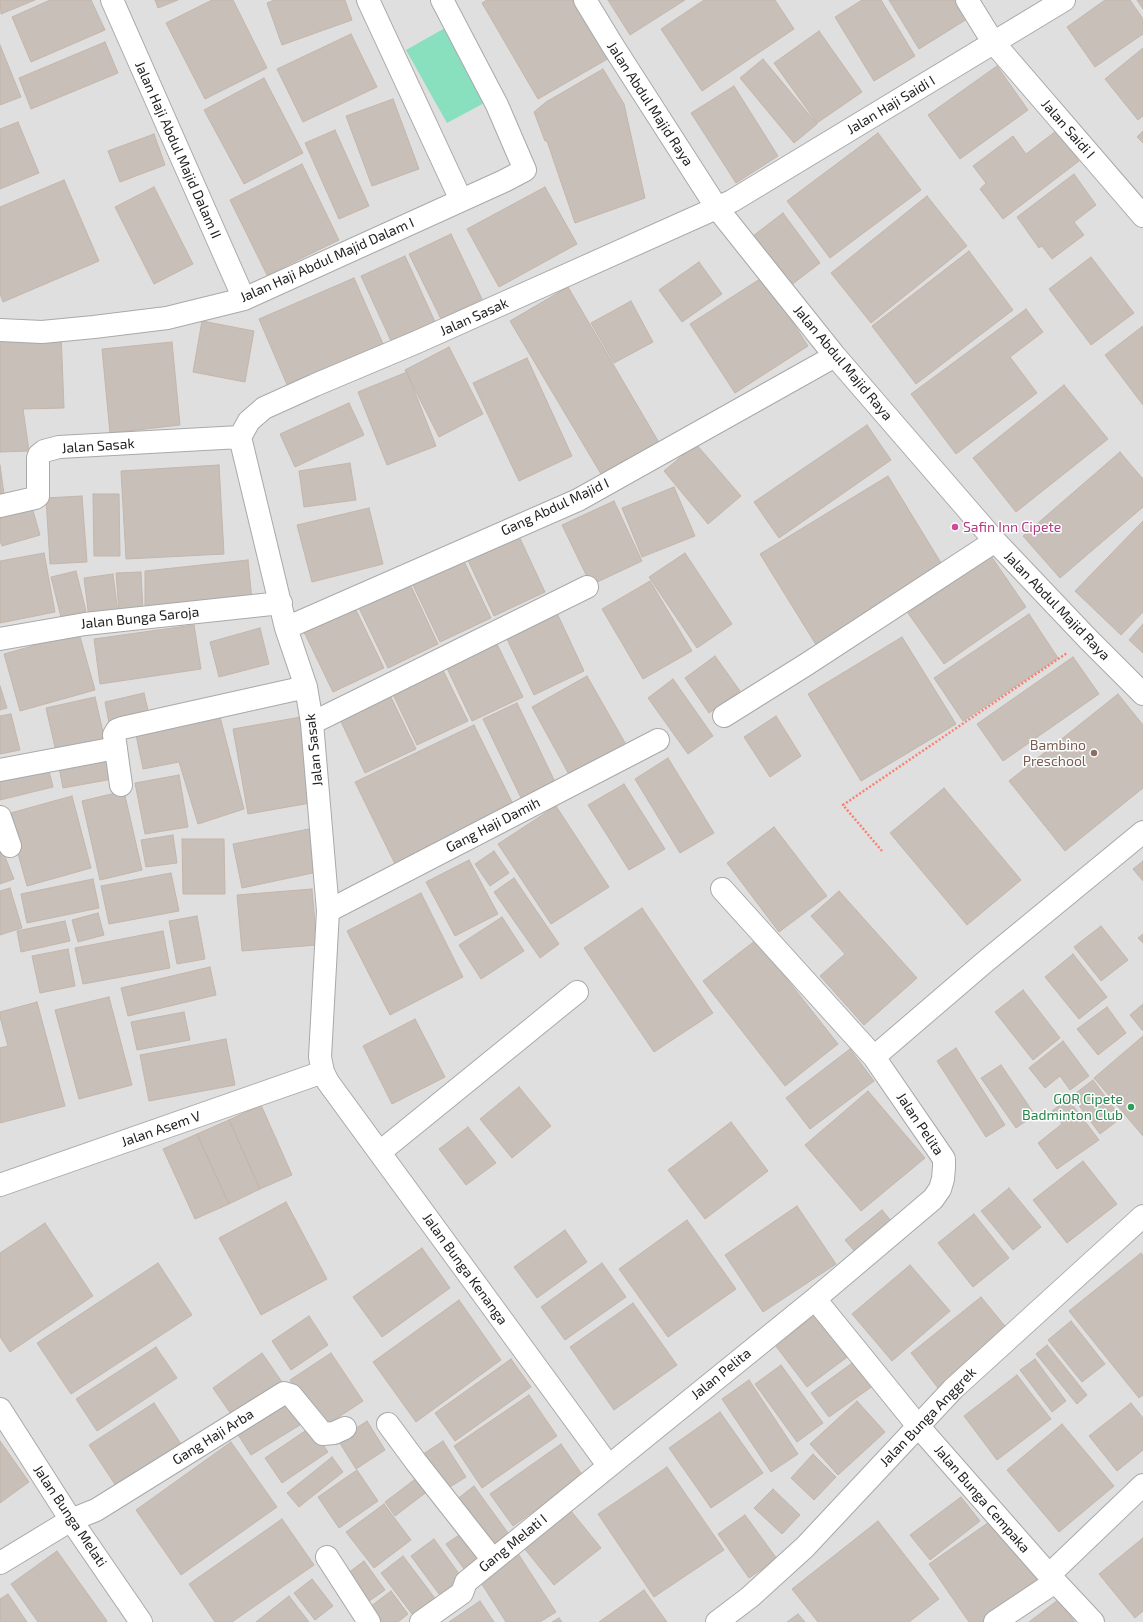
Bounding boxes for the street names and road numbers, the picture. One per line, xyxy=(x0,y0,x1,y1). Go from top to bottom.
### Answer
street label: Jalan Abdul Majid Raya xyxy=(603,39,697,169)
street label: Jalan Haji Abdul Majid Dalam II xyxy=(131,59,225,241)
street label: Jalan Haji Saidi I xyxy=(844,72,938,138)
street label: Jalan Saidi I xyxy=(1038,96,1098,162)
street label: Jalan Haji Abdul Majid Dalam I xyxy=(237,214,417,306)
street label: Jalan Sasak xyxy=(437,294,511,340)
street label: Jalan Abdul Majid Raya xyxy=(790,302,896,424)
street label: Jalan Sasak xyxy=(61,435,135,457)
street label: Gang Abdul Majid I xyxy=(498,475,612,539)
street label: Jalan Abdul Majid Raya xyxy=(1001,548,1113,664)
street label: Jalan Bunga Saroja xyxy=(80,603,200,633)
street label: Jalan Sasak xyxy=(302,713,326,787)
street label: Gang Haji Damih xyxy=(443,794,543,856)
street label: Jalan Pelita xyxy=(893,1090,947,1158)
street label: Jalan Asem V xyxy=(119,1108,203,1150)
street label: Jalan Bunga Kenanga xyxy=(419,1210,511,1328)
street label: Jalan Pelita xyxy=(688,1345,754,1403)
street label: Jalan Bunga Anggrek xyxy=(876,1364,980,1470)
street label: Gang Haji Arba xyxy=(169,1405,257,1469)
street label: Jalan Bunga Cempaka xyxy=(931,1442,1033,1556)
street label: Jalan Bunga Melati xyxy=(30,1462,110,1570)
street label: Gang Melati I xyxy=(476,1510,550,1576)

